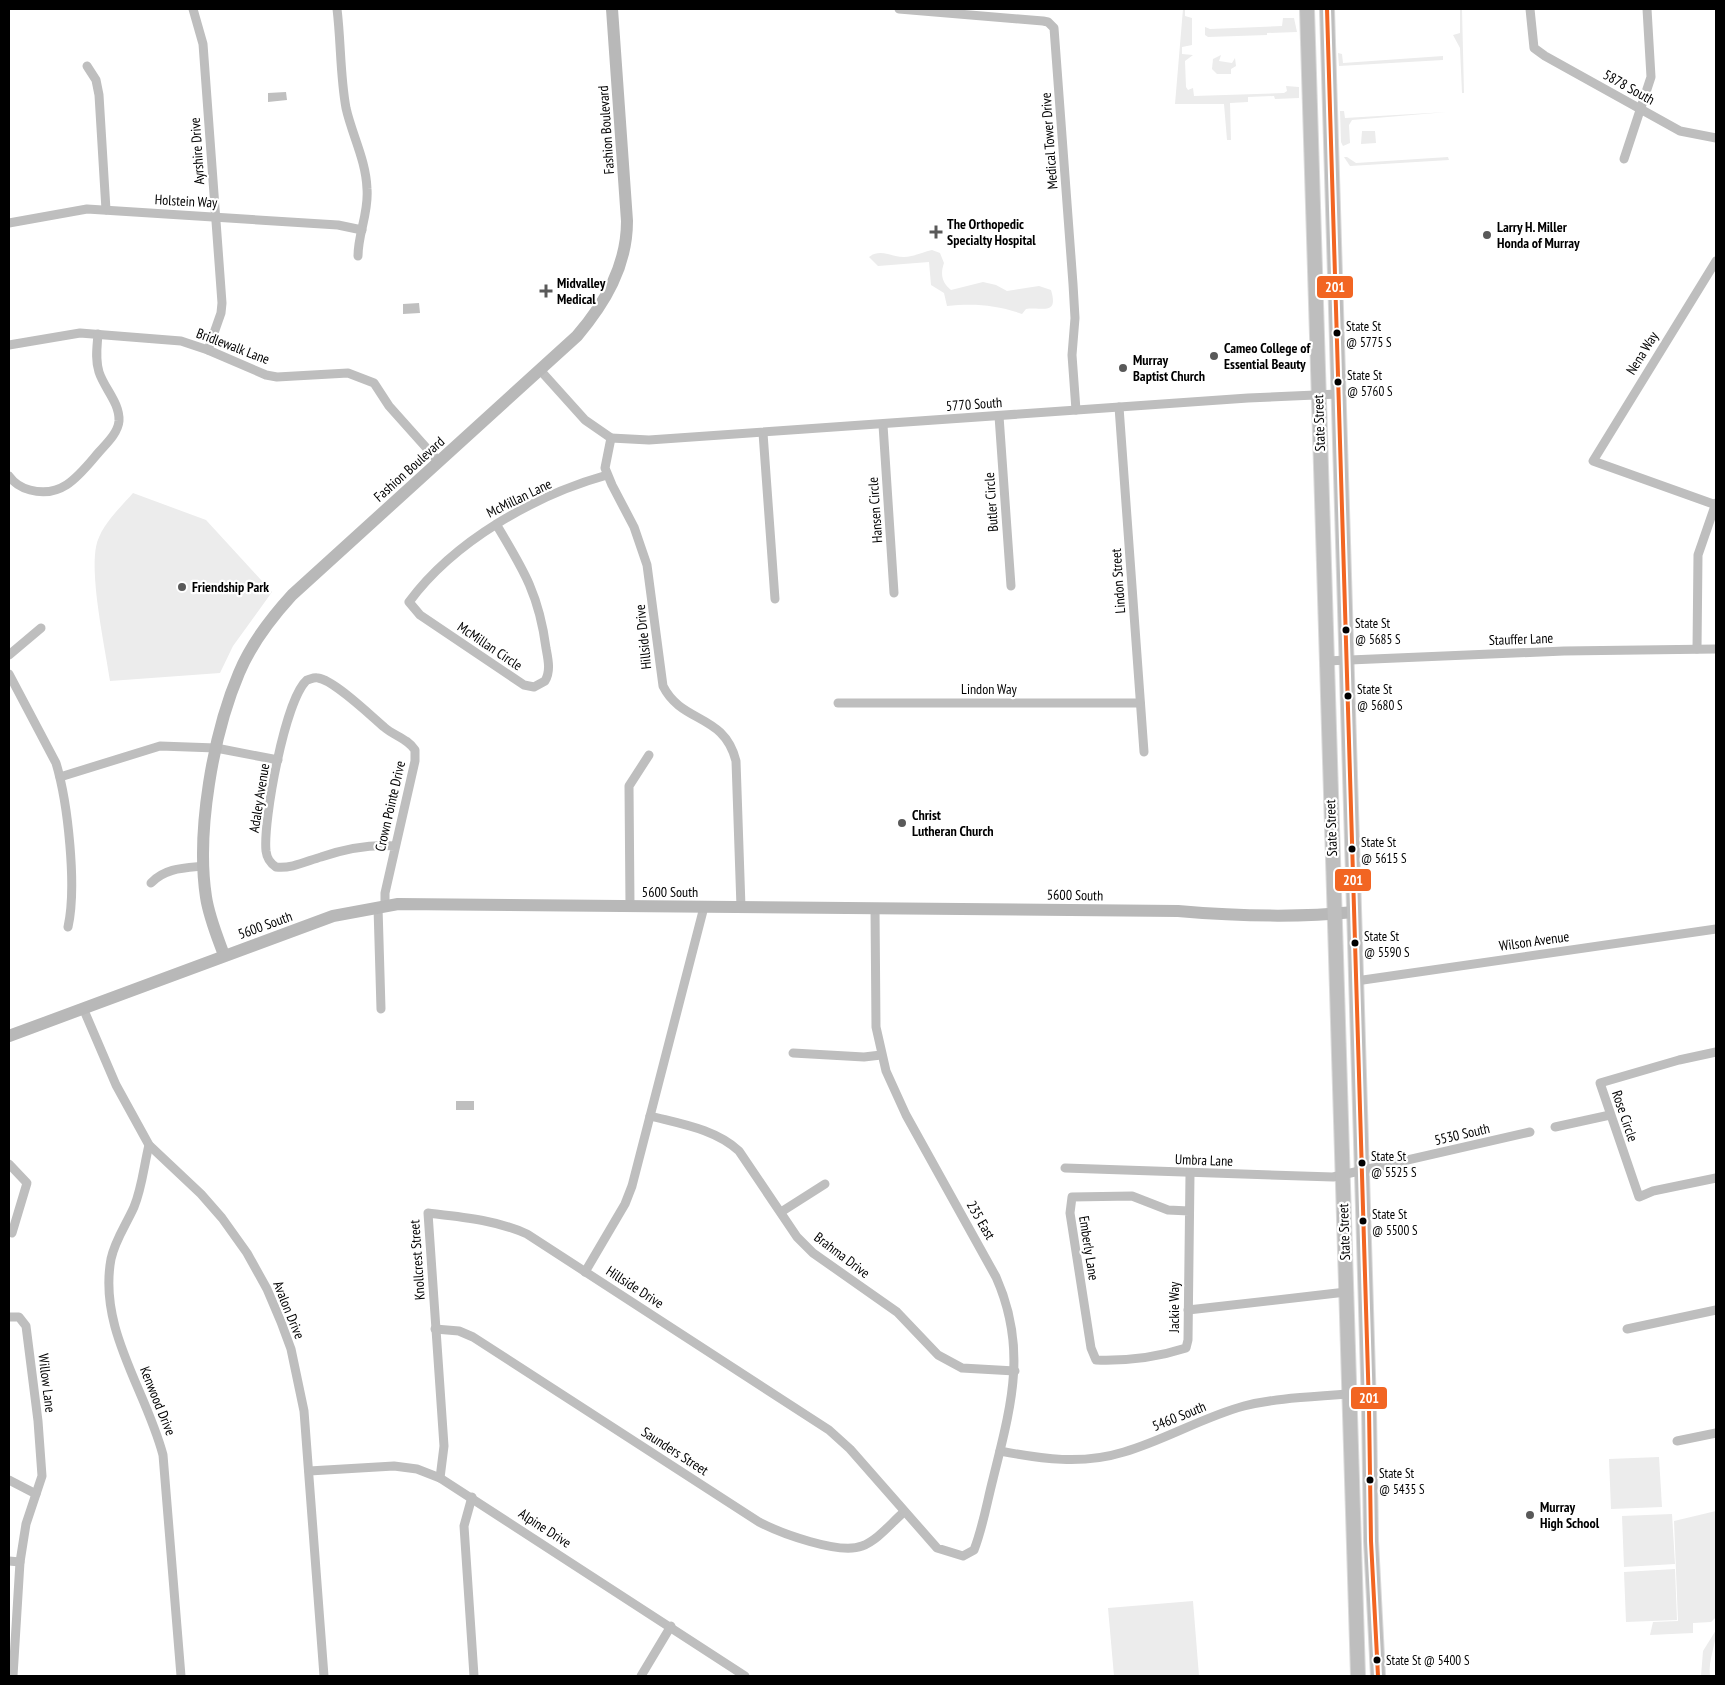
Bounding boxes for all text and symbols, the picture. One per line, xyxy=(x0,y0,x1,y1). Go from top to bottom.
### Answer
street label: 5878 South xyxy=(1600,65,1658,109)
street label: Fashion Boulevard xyxy=(594,85,618,175)
street label: Medical Tower Drive xyxy=(1037,92,1061,190)
street label: Ayrshire Drive xyxy=(186,117,208,185)
street label: Holstein Way xyxy=(154,190,219,212)
place label: The Orthopedic Specialty Hospital xyxy=(947,215,1036,249)
place label: Larry H. Miller Honda of Murray xyxy=(1497,218,1580,252)
marker: The Orthopedic Specialty Hospital xyxy=(929,225,943,239)
marker: Larry H. Miller Honda of Murray xyxy=(1481,229,1493,241)
place label: Midvalley Medical xyxy=(557,274,606,308)
line badge: 201 xyxy=(1316,275,1354,299)
text: 201 xyxy=(1325,278,1345,296)
marker: Midvalley Medical xyxy=(539,284,553,298)
place label: State St @ 5775 S xyxy=(1346,318,1392,351)
street label: Bridlewalk Lane xyxy=(194,324,272,368)
street label: Nena Way xyxy=(1622,327,1663,378)
marker: State St @ 5775 S xyxy=(1332,328,1342,338)
place label: Cameo College of Essential Beauty xyxy=(1224,339,1311,373)
marker: Cameo College of Essential Beauty xyxy=(1208,350,1220,362)
place label: Murray Baptist Church xyxy=(1133,351,1205,385)
marker: Murray Baptist Church xyxy=(1117,362,1129,374)
place label: State St @ 5760 S xyxy=(1347,367,1393,400)
marker: State St @ 5760 S xyxy=(1333,377,1343,387)
street label: 5770 South xyxy=(945,393,1003,415)
street label: State Street xyxy=(1309,394,1329,452)
street label: Fashion Boulevard xyxy=(370,433,448,505)
street label: Butler Circle xyxy=(980,471,1002,532)
street label: McMillan Lane xyxy=(483,474,555,521)
street label: Hansen Circle xyxy=(864,476,886,544)
street label: Lindon Street xyxy=(1107,548,1129,614)
place label: Friendship Park xyxy=(192,578,269,596)
marker: Friendship Park xyxy=(176,581,188,593)
street label: Hillside Drive xyxy=(631,603,655,670)
place label: State St @ 5685 S xyxy=(1355,615,1401,648)
street label: McMillan Circle xyxy=(454,618,526,674)
marker: State St @ 5685 S xyxy=(1341,625,1351,635)
street label: Stauffer Lane xyxy=(1489,629,1554,649)
street label: Lindon Way xyxy=(961,680,1018,698)
place label: State St @ 5680 S xyxy=(1357,681,1403,714)
marker: State St @ 5680 S xyxy=(1343,691,1353,701)
street label: Crown Pointe Drive xyxy=(371,759,409,853)
street label: Adaley Avenue xyxy=(245,762,273,834)
street label: State Street xyxy=(1321,799,1341,857)
place label: Christ Lutheran Church xyxy=(912,806,994,840)
marker: Christ Lutheran Church xyxy=(896,817,908,829)
place label: State St @ 5615 S xyxy=(1361,834,1407,867)
marker: State St @ 5615 S xyxy=(1347,844,1357,854)
line badge: 201 xyxy=(1334,868,1372,892)
text: 201 xyxy=(1343,871,1363,889)
street label: 5600 South xyxy=(642,883,698,901)
street label: 5600 South xyxy=(1047,886,1103,904)
street label: 5600 South xyxy=(235,907,295,943)
street label: Wilson Avenue xyxy=(1498,927,1570,955)
place label: State St @ 5590 S xyxy=(1364,928,1410,961)
marker: State St @ 5590 S xyxy=(1350,938,1360,948)
street label: Rose Circle xyxy=(1608,1088,1642,1144)
street label: 5530 South xyxy=(1433,1119,1491,1149)
place label: State St @ 5525 S xyxy=(1371,1148,1417,1181)
street label: Umbra Lane xyxy=(1175,1150,1234,1170)
marker: State St @ 5525 S xyxy=(1357,1158,1367,1168)
street label: 235 East xyxy=(963,1197,999,1243)
street label: State Street xyxy=(1334,1203,1354,1261)
place label: State St @ 5500 S xyxy=(1372,1206,1418,1239)
street label: Emberly Lane xyxy=(1075,1214,1103,1282)
marker: State St @ 5500 S xyxy=(1358,1216,1368,1226)
street label: Knollcrest Street xyxy=(405,1219,429,1301)
street label: Brahma Drive xyxy=(811,1228,874,1282)
street label: Hillside Drive xyxy=(603,1262,667,1312)
street label: Avalon Drive xyxy=(269,1278,309,1342)
street label: Jackie Way xyxy=(1165,1281,1183,1333)
street label: Willow Lane xyxy=(34,1353,60,1414)
street label: Kenwood Drive xyxy=(136,1364,180,1438)
line badge: 201 xyxy=(1350,1386,1388,1410)
text: 201 xyxy=(1359,1389,1379,1407)
street label: 5460 South xyxy=(1150,1397,1208,1435)
street label: Saunders Street xyxy=(638,1423,712,1479)
place label: State St @ 5435 S xyxy=(1379,1465,1425,1498)
marker: State St @ 5435 S xyxy=(1365,1475,1375,1485)
place label: Murray High School xyxy=(1540,1498,1600,1532)
street label: Alpine Drive xyxy=(515,1504,575,1552)
marker: Murray High School xyxy=(1524,1509,1536,1521)
place label: State St @ 5400 S xyxy=(1386,1652,1470,1669)
marker: State St @ 5400 S xyxy=(1372,1655,1382,1665)

